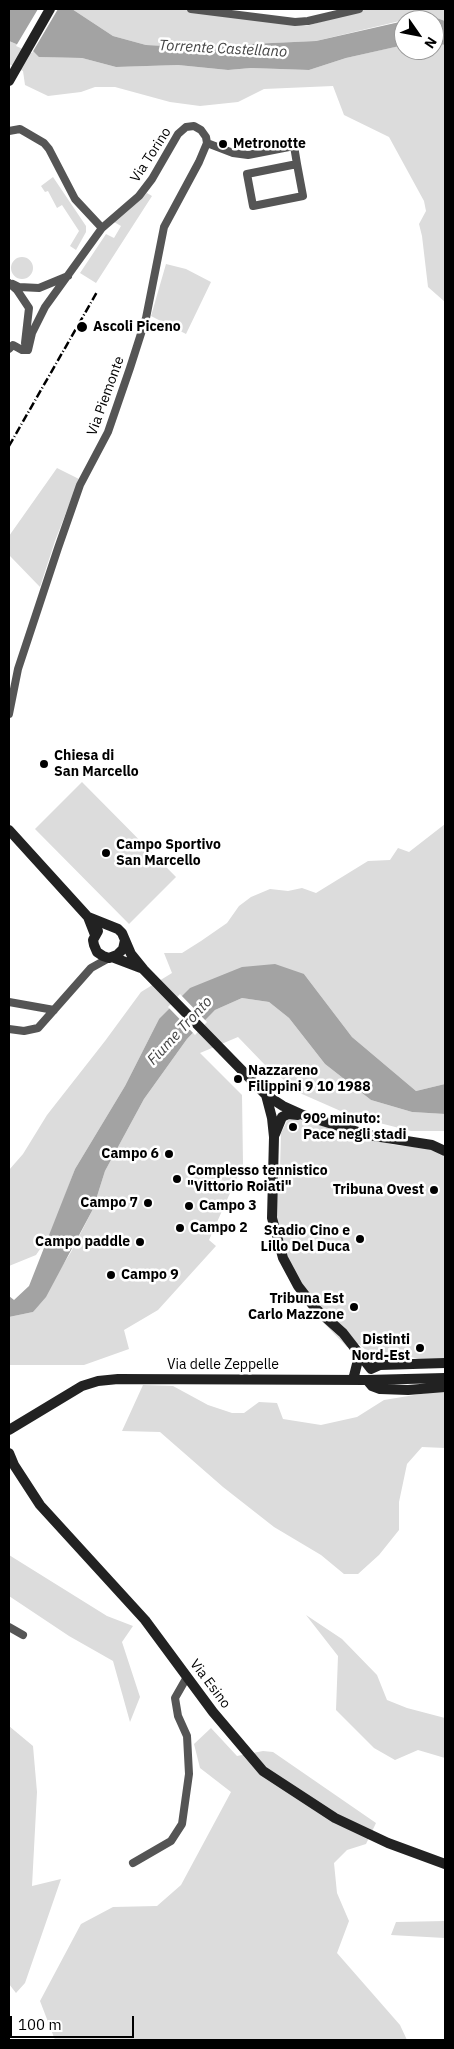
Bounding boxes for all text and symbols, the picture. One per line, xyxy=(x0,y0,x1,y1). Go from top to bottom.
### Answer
north arrow xyxy=(394,10,444,60)
text: N xyxy=(420,33,441,52)
water label: Torrente Castellano xyxy=(158,37,288,61)
street label: Via Torino xyxy=(127,124,175,186)
place label: Metronotte xyxy=(233,136,306,152)
marker: Metronotte xyxy=(217,138,229,150)
place label: Ascoli Piceno xyxy=(93,319,181,335)
marker: Ascoli Piceno xyxy=(75,320,89,334)
street label: Via Piemonte xyxy=(84,354,128,438)
place label: Chiesa di San Marcello xyxy=(54,748,139,780)
marker: Chiesa di San Marcello xyxy=(38,758,50,770)
place label: Campo Sportivo San Marcello xyxy=(116,837,221,870)
marker: Campo Sportivo San Marcello xyxy=(100,847,112,859)
water label: Fiume Tronto xyxy=(144,993,216,1069)
place label: Nazzareno Filippini 9 10 1988 xyxy=(248,1063,371,1096)
marker: Nazzareno Filippini 9 10 1988 xyxy=(232,1073,244,1085)
place label: 90° minuto: Pace negli stadi xyxy=(303,1111,407,1144)
marker: 90° minuto: Pace negli stadi xyxy=(287,1121,299,1133)
place label: Campo 6 xyxy=(101,1146,159,1162)
marker: Campo 6 xyxy=(163,1148,175,1160)
place label: Complesso tennistico "Vittorio Roiati" xyxy=(187,1163,328,1196)
marker: Complesso tennistico "Vittorio Roiati" xyxy=(171,1173,183,1185)
place label: Tribuna Ovest xyxy=(333,1182,424,1198)
marker: Tribuna Ovest xyxy=(428,1184,440,1196)
place label: Campo 7 xyxy=(80,1195,138,1211)
marker: Campo 7 xyxy=(142,1197,154,1209)
place label: Campo 3 xyxy=(199,1198,257,1214)
marker: Campo 3 xyxy=(183,1200,195,1212)
place label: Campo 2 xyxy=(190,1220,248,1236)
marker: Campo 2 xyxy=(174,1222,186,1234)
place label: Stadio Cino e Lillo Del Duca xyxy=(261,1223,350,1256)
marker: Stadio Cino e Lillo Del Duca xyxy=(354,1233,366,1245)
place label: Campo paddle xyxy=(35,1234,130,1250)
marker: Campo paddle xyxy=(134,1236,146,1248)
place label: Campo 9 xyxy=(121,1267,179,1283)
marker: Campo 9 xyxy=(105,1269,117,1281)
place label: Tribuna Est Carlo Mazzone xyxy=(248,1291,344,1324)
marker: Tribuna Est Carlo Mazzone xyxy=(348,1301,360,1313)
place label: Distinti Nord-Est xyxy=(351,1332,410,1364)
marker: Distinti Nord-Est xyxy=(414,1342,426,1354)
street label: Via delle Zeppelle xyxy=(167,1357,279,1373)
street label: Via Esino xyxy=(186,1656,234,1712)
scale bar xyxy=(12,2006,136,2038)
text: 100 m xyxy=(18,2015,62,2034)

